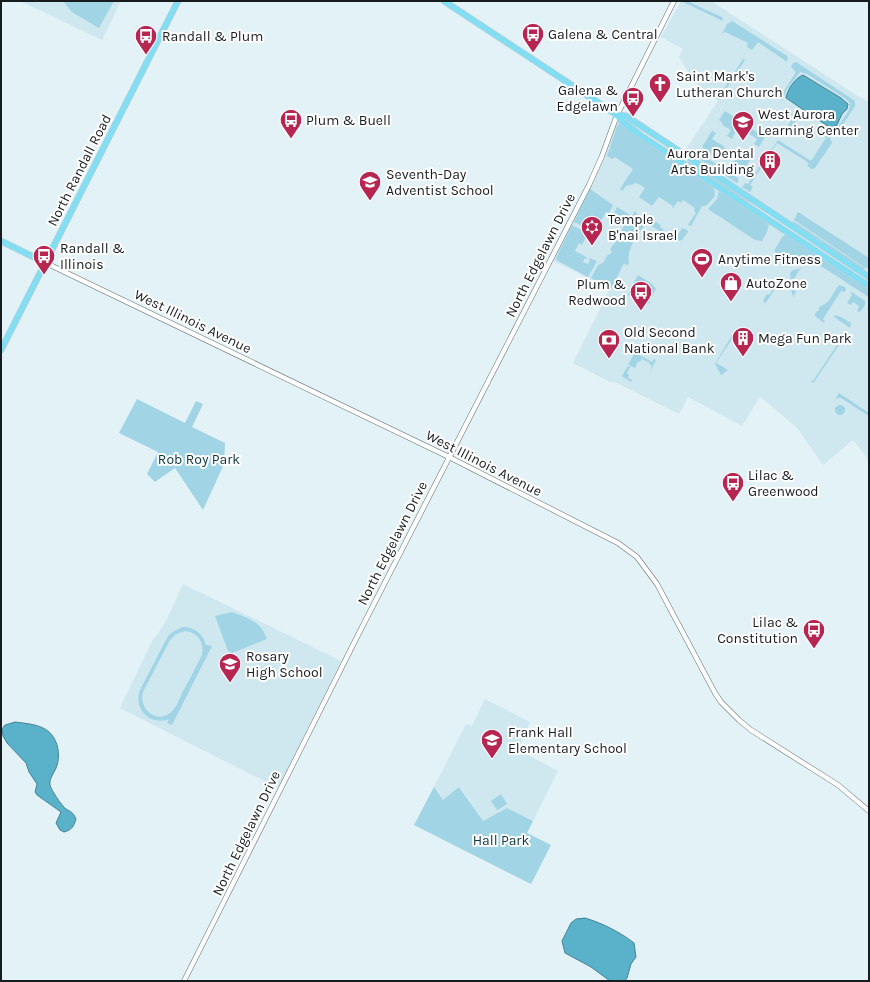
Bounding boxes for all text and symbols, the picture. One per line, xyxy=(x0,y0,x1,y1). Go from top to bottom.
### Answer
bus stop icon: Galena & Central xyxy=(520,21,546,54)
bus stop icon: Randall & Plum xyxy=(133,23,159,56)
place label: Galena & Central xyxy=(548,26,658,43)
place label: Randall & Plum xyxy=(162,28,263,45)
place label: Saint Mark's Lutheran Church xyxy=(676,68,783,101)
church icon: Saint Mark's Lutheran Church xyxy=(647,71,673,104)
place label: Galena & Edgelawn xyxy=(557,82,618,115)
bus stop icon: Galena & Edgelawn xyxy=(620,85,646,118)
place label: West Aurora Learning Center xyxy=(758,106,859,139)
bus stop icon: Plum & Buell xyxy=(278,107,304,140)
school or university icon: West Aurora Learning Center xyxy=(730,109,756,142)
street label: North Randall Road xyxy=(44,111,115,229)
place label: Plum & Buell xyxy=(306,112,391,129)
place label: Aurora Dental Arts Building xyxy=(667,145,754,178)
building icon: Aurora Dental Arts Building xyxy=(757,148,783,181)
place label: Seventh-Day Adventist School xyxy=(386,166,494,199)
school or university icon: Seventh-Day Adventist School xyxy=(357,169,383,202)
street label: North Edgelawn Drive xyxy=(502,190,579,320)
place label: Temple B'nai Israel xyxy=(608,211,677,244)
synagogue icon: Temple B'nai Israel xyxy=(579,214,605,247)
place label: Randall & Illinois xyxy=(60,240,125,273)
bus stop icon: Randall & Illinois xyxy=(31,243,57,276)
sports icon: Anytime Fitness xyxy=(689,246,715,279)
place label: Anytime Fitness xyxy=(718,251,821,268)
shop icon: AutoZone xyxy=(718,270,744,303)
place label: AutoZone xyxy=(746,275,807,292)
place label: Plum & Redwood xyxy=(568,276,626,309)
bus stop icon: Plum & Redwood xyxy=(628,279,654,312)
street label: West Illinois Avenue xyxy=(131,286,254,357)
place label: Old Second National Bank xyxy=(624,324,715,357)
building icon: Mega Fun Park xyxy=(730,325,756,358)
bank icon: Old Second National Bank xyxy=(596,327,622,360)
place label: Mega Fun Park xyxy=(758,330,852,347)
street label: West Illinois Avenue xyxy=(423,427,545,500)
park label: Rob Roy Park xyxy=(158,451,240,468)
place label: Lilac & Greenwood xyxy=(748,467,819,500)
bus stop icon: Lilac & Greenwood xyxy=(720,470,746,503)
street label: North Edgelawn Drive xyxy=(354,478,431,608)
place label: Lilac & Constitution xyxy=(717,614,798,647)
bus stop icon: Lilac & Constitution xyxy=(801,617,827,650)
place label: Rosary High School xyxy=(246,648,323,681)
school or university icon: Rosary High School xyxy=(217,651,243,684)
place label: Frank Hall Elementary School xyxy=(508,724,627,757)
school or university icon: Frank Hall Elementary School xyxy=(479,727,505,760)
street label: North Edgelawn Drive xyxy=(209,768,284,898)
park label: Hall Park xyxy=(473,832,529,849)

